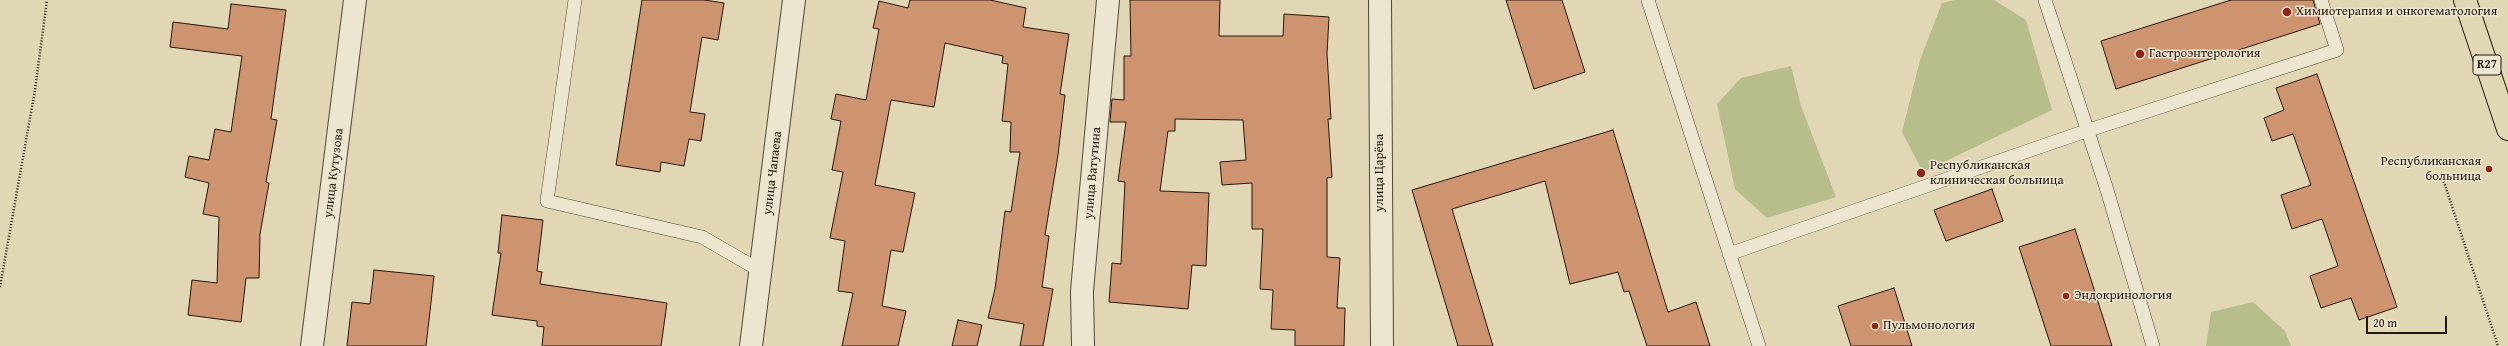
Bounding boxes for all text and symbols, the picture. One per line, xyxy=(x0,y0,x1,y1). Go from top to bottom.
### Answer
place label: Химиотерапия и онкогематология xyxy=(2296,4,2497,20)
marker: Химиотерапия и онкогематология xyxy=(2281,6,2293,18)
place label: Гастроэнтерология xyxy=(2149,46,2260,62)
marker: Гастроэнтерология xyxy=(2134,48,2146,60)
road number: R27 xyxy=(2473,55,2501,75)
street label: улица Ватутина xyxy=(1081,126,1105,220)
street label: улица Кутузова xyxy=(321,127,347,219)
street label: улица Чапаева xyxy=(760,130,786,216)
street label: улица Царёва xyxy=(1372,134,1388,212)
place label: Республиканская больница xyxy=(2381,154,2481,185)
place label: Республиканская клиническая больница xyxy=(1930,158,2064,189)
marker: Республиканская больница xyxy=(2484,164,2494,174)
marker: Республиканская клиническая больница xyxy=(1915,167,1927,179)
place label: Эндокринология xyxy=(2074,288,2172,304)
marker: Эндокринология xyxy=(2061,291,2071,301)
scale bar xyxy=(2368,308,2449,334)
text: 20 m xyxy=(2373,314,2397,331)
place label: Пульмонология xyxy=(1883,318,1975,334)
marker: Пульмонология xyxy=(1870,321,1880,331)

